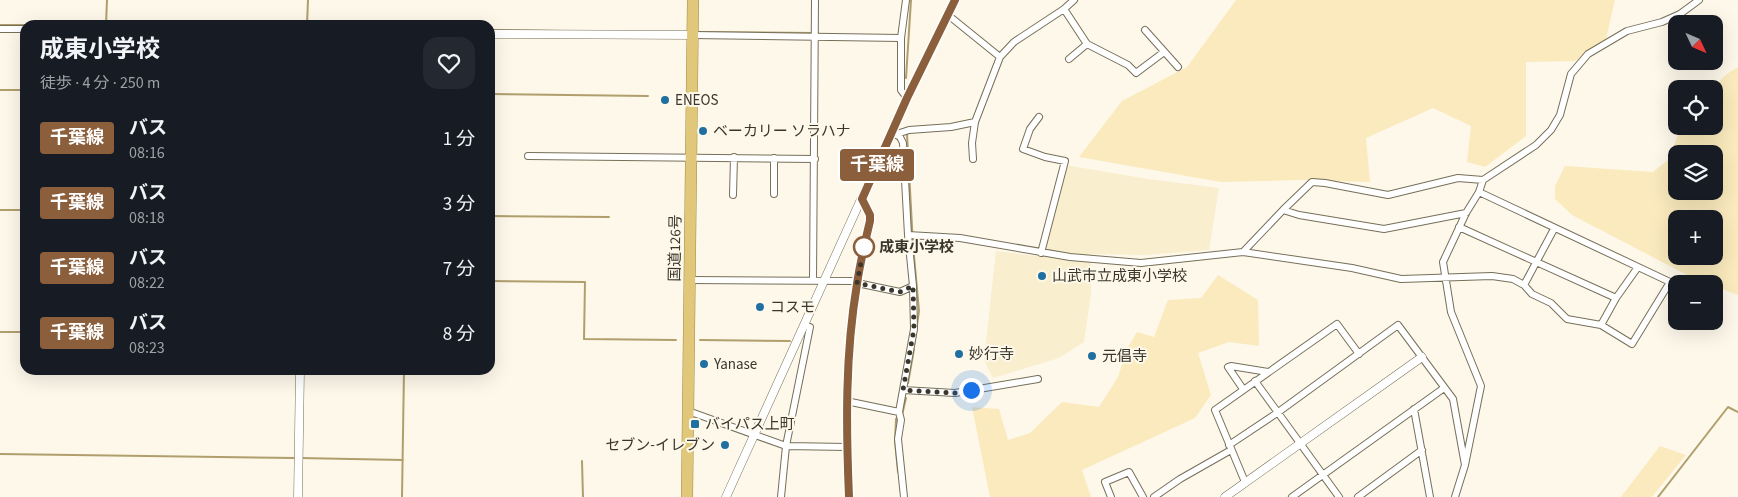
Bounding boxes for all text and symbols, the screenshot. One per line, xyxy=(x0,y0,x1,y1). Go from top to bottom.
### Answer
north arrow xyxy=(1668,15,1722,70)
map controls xyxy=(1668,15,1723,330)
text: 成東小学校 xyxy=(40,32,160,67)
button: heart xyxy=(423,37,475,89)
text: 徒歩 · 4 分 · 250 m xyxy=(40,72,160,94)
button: locate xyxy=(1668,80,1723,135)
place label: ENEOS xyxy=(675,90,719,111)
marker: ENEOS xyxy=(659,94,671,106)
text: バス xyxy=(129,115,167,142)
place label: ベーカリー ソラハナ xyxy=(713,121,851,142)
text: 千葉線 xyxy=(50,125,104,150)
marker: ベーカリー ソラハナ xyxy=(697,125,709,137)
text: 1 分 xyxy=(443,126,475,153)
text: 08:16 xyxy=(129,142,165,164)
button: layers xyxy=(1668,145,1723,200)
line badge: 千葉線 xyxy=(848,149,906,181)
text: 千葉線 xyxy=(850,152,904,177)
text: バス xyxy=(129,180,167,207)
text: 千葉線 xyxy=(50,190,104,215)
text: 3 分 xyxy=(443,191,475,218)
text: 08:18 xyxy=(129,207,165,229)
button: + xyxy=(1668,210,1723,265)
street label: 国道126号 xyxy=(664,214,687,282)
marker: 成東小学校 xyxy=(853,236,875,258)
place label: 成東小学校 xyxy=(879,237,954,258)
text: バス xyxy=(129,245,167,272)
text: 千葉線 xyxy=(50,255,104,280)
text: 7 分 xyxy=(443,256,475,283)
place label: 山武市立成東小学校 xyxy=(1052,266,1187,287)
marker: 山武市立成東小学校 xyxy=(1036,270,1048,282)
text: 08:22 xyxy=(129,272,165,294)
button: − xyxy=(1668,275,1723,330)
place label: コスモ xyxy=(770,297,815,318)
marker: コスモ xyxy=(754,301,766,313)
text: バス xyxy=(129,310,167,337)
text: 千葉線 xyxy=(50,320,104,345)
text: 8 分 xyxy=(443,321,475,348)
text: 08:23 xyxy=(129,337,165,359)
place label: 妙行寺 xyxy=(969,344,1014,365)
place label: 元倡寺 xyxy=(1102,346,1147,367)
marker: 妙行寺 xyxy=(953,348,965,360)
marker: 元倡寺 xyxy=(1086,350,1098,362)
place label: Yanase xyxy=(713,354,757,375)
marker: Yanase xyxy=(698,358,710,370)
your location xyxy=(959,378,984,403)
place label: バイパス上町 xyxy=(705,414,795,435)
marker: バイパス上町 xyxy=(689,418,701,430)
place label: セブン-イレブン xyxy=(605,435,715,456)
marker: セブン-イレブン xyxy=(719,439,731,451)

